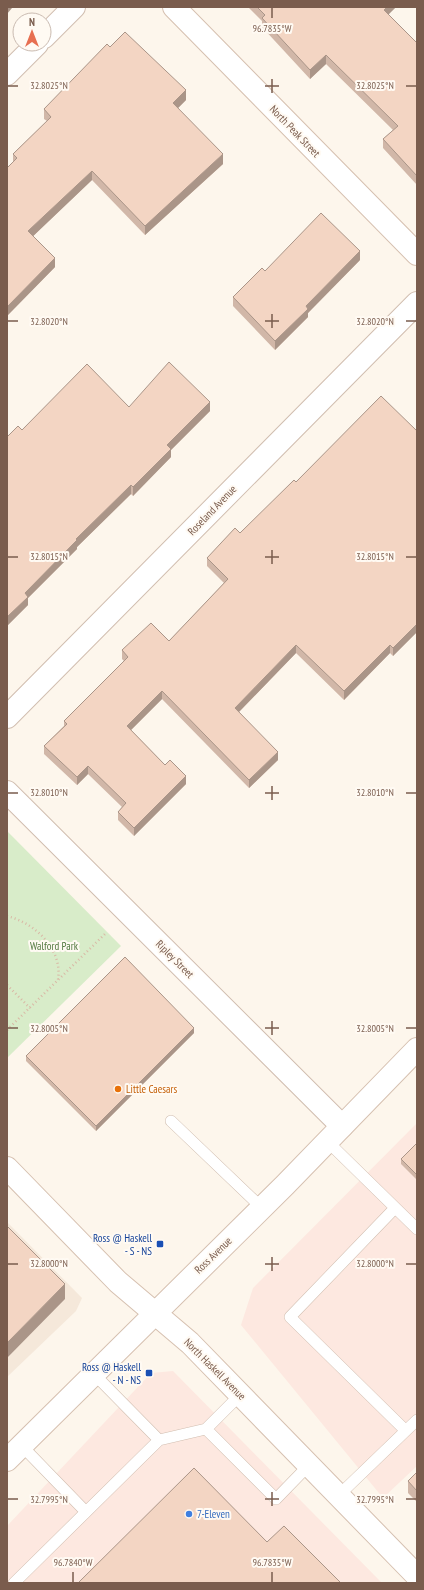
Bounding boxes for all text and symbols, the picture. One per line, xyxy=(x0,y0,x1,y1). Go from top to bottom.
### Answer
north arrow xyxy=(12,12,52,52)
text: N xyxy=(29,15,35,29)
text: 96.7835°W xyxy=(253,22,292,35)
text: 32.8025°N xyxy=(30,79,68,92)
text: 32.8025°N xyxy=(356,79,394,92)
street label: North Peak Street xyxy=(267,102,323,160)
text: 32.8020°N xyxy=(30,315,68,328)
text: 32.8020°N xyxy=(356,315,394,328)
street label: Roseland Avenue xyxy=(185,482,240,538)
text: 32.8015°N xyxy=(30,550,68,563)
text: 32.8015°N xyxy=(356,550,394,563)
text: 32.8010°N xyxy=(30,786,68,799)
text: 32.8010°N xyxy=(356,786,394,799)
street label: Ripley Street xyxy=(153,937,197,981)
park label: Walford Park xyxy=(30,939,79,953)
text: 32.8005°N xyxy=(30,1022,68,1035)
text: 32.8005°N xyxy=(356,1022,394,1035)
place label: Little Caesars xyxy=(126,1082,177,1096)
marker: Little Caesars xyxy=(113,1084,123,1094)
place label: Ross @ Haskell - S - NS xyxy=(93,1231,152,1258)
street label: Ross Avenue xyxy=(191,1233,235,1276)
marker: Ross @ Haskell - S - NS xyxy=(155,1239,165,1249)
text: 32.8000°N xyxy=(30,1257,68,1270)
text: 32.8000°N xyxy=(356,1257,394,1270)
street label: North Haskell Avenue xyxy=(181,1335,249,1403)
place label: Ross @ Haskell - N - NS xyxy=(82,1360,141,1387)
marker: Ross @ Haskell - N - NS xyxy=(144,1368,154,1378)
text: 32.7995°N xyxy=(30,1493,68,1506)
text: 32.7995°N xyxy=(356,1493,394,1506)
place label: 7-Eleven xyxy=(197,1507,230,1521)
marker: 7-Eleven xyxy=(184,1509,194,1519)
text: 96.7840°W xyxy=(54,1556,93,1569)
text: 96.7835°W xyxy=(253,1556,292,1569)

